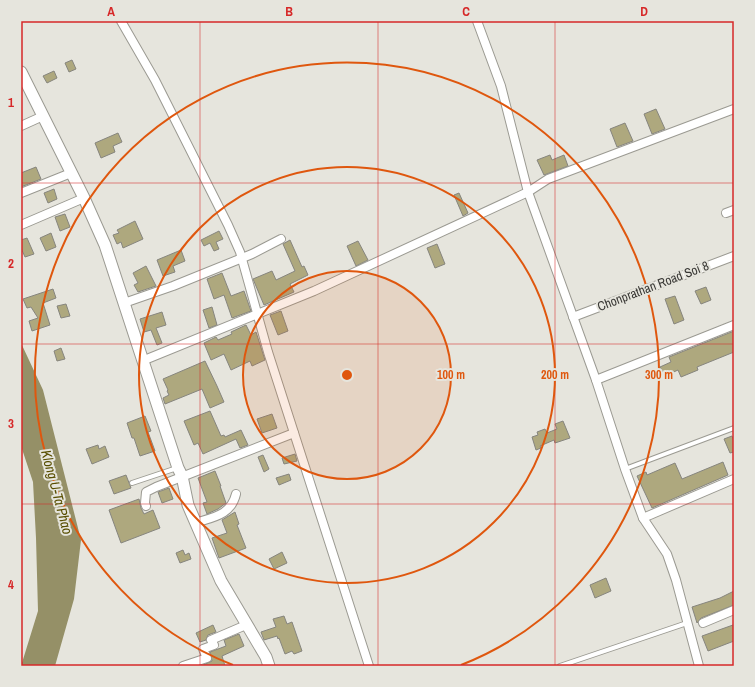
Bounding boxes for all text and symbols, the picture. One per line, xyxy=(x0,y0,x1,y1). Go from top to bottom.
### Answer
text: A xyxy=(107,3,115,20)
text: B xyxy=(285,3,293,20)
text: C xyxy=(462,3,470,20)
text: D xyxy=(640,3,648,20)
text: 1 xyxy=(8,94,14,111)
text: 2 xyxy=(8,255,14,272)
street label: Chonprathan Road Soi 8 xyxy=(595,257,711,315)
text: 100 m xyxy=(437,367,465,383)
text: 200 m xyxy=(541,367,569,383)
text: 300 m xyxy=(645,367,673,383)
centre of rings xyxy=(340,368,354,382)
text: 3 xyxy=(8,415,14,432)
water label: Klong U-Ta Phao xyxy=(37,448,77,536)
text: 4 xyxy=(8,576,14,593)

